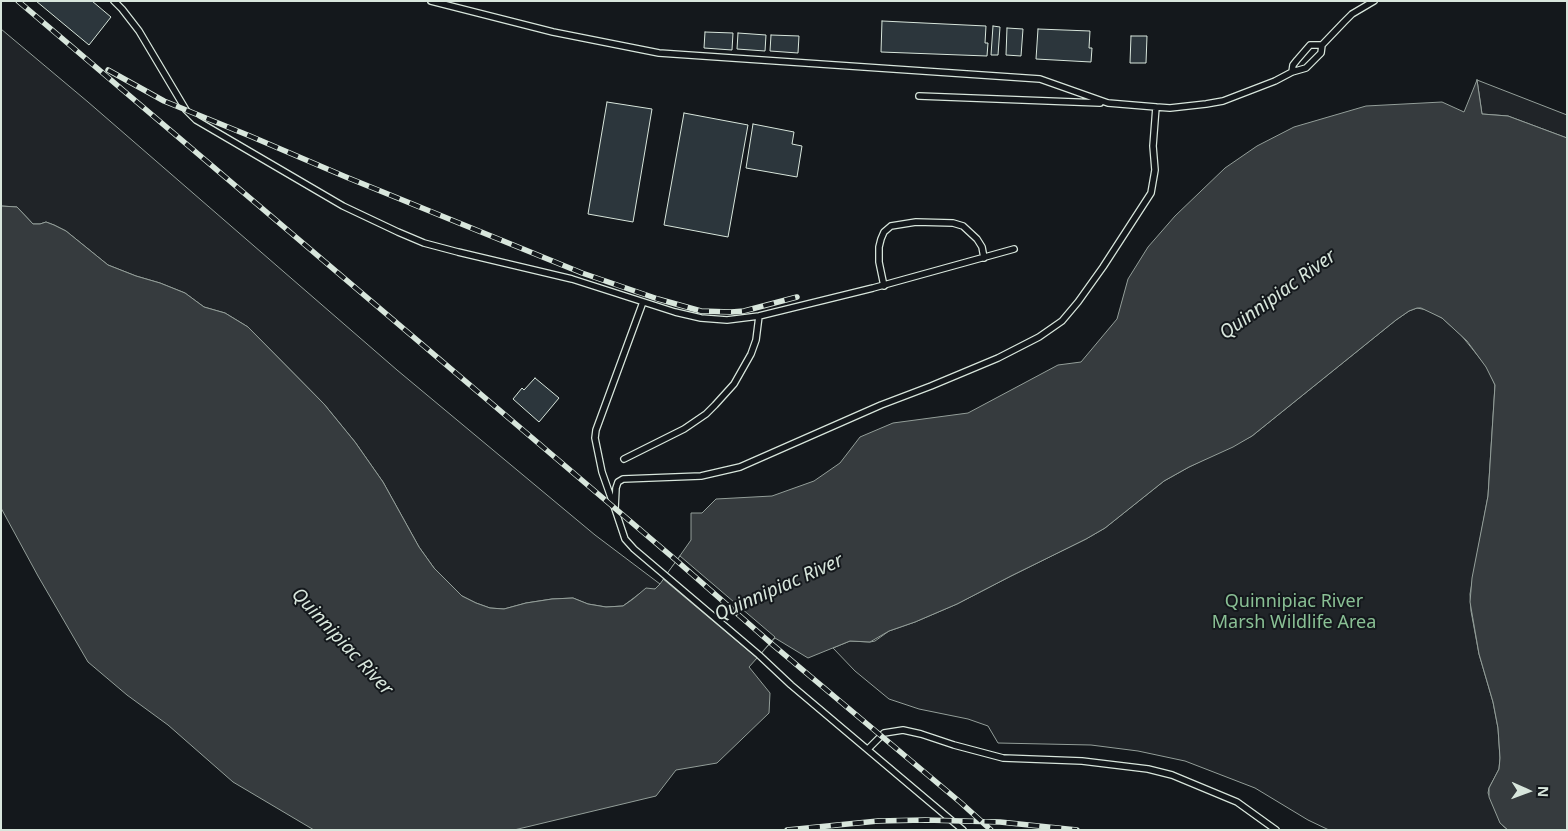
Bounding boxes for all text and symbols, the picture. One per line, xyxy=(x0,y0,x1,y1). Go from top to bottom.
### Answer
water label: Quinnipiac River xyxy=(1215,245,1341,345)
water label: Quinnipiac River xyxy=(711,549,847,627)
water label: Quinnipiac River xyxy=(286,584,398,700)
park label: Quinnipiac River Marsh Wildlife Area xyxy=(1212,591,1376,634)
north arrow xyxy=(1503,766,1553,816)
text: N xyxy=(1534,786,1553,798)

